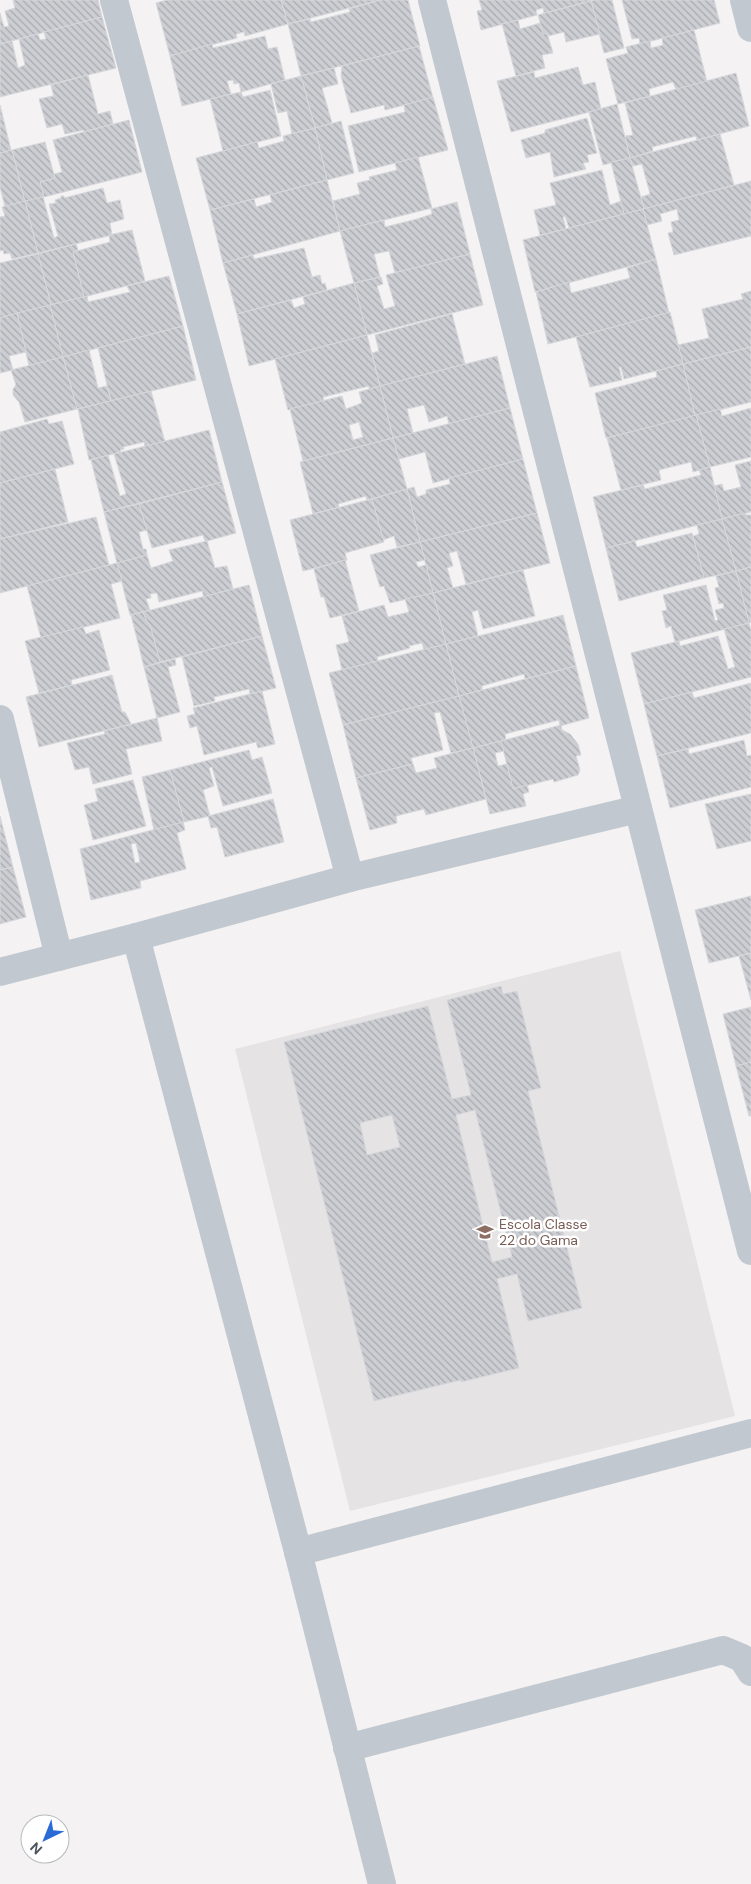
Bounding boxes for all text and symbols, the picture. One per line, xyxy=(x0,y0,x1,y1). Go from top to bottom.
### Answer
place label: Escola Classe 22 do Gama xyxy=(499,1215,588,1249)
school or university icon: Escola Classe 22 do Gama xyxy=(475,1222,495,1242)
north arrow xyxy=(20,1814,70,1864)
text: N xyxy=(26,1838,46,1859)

